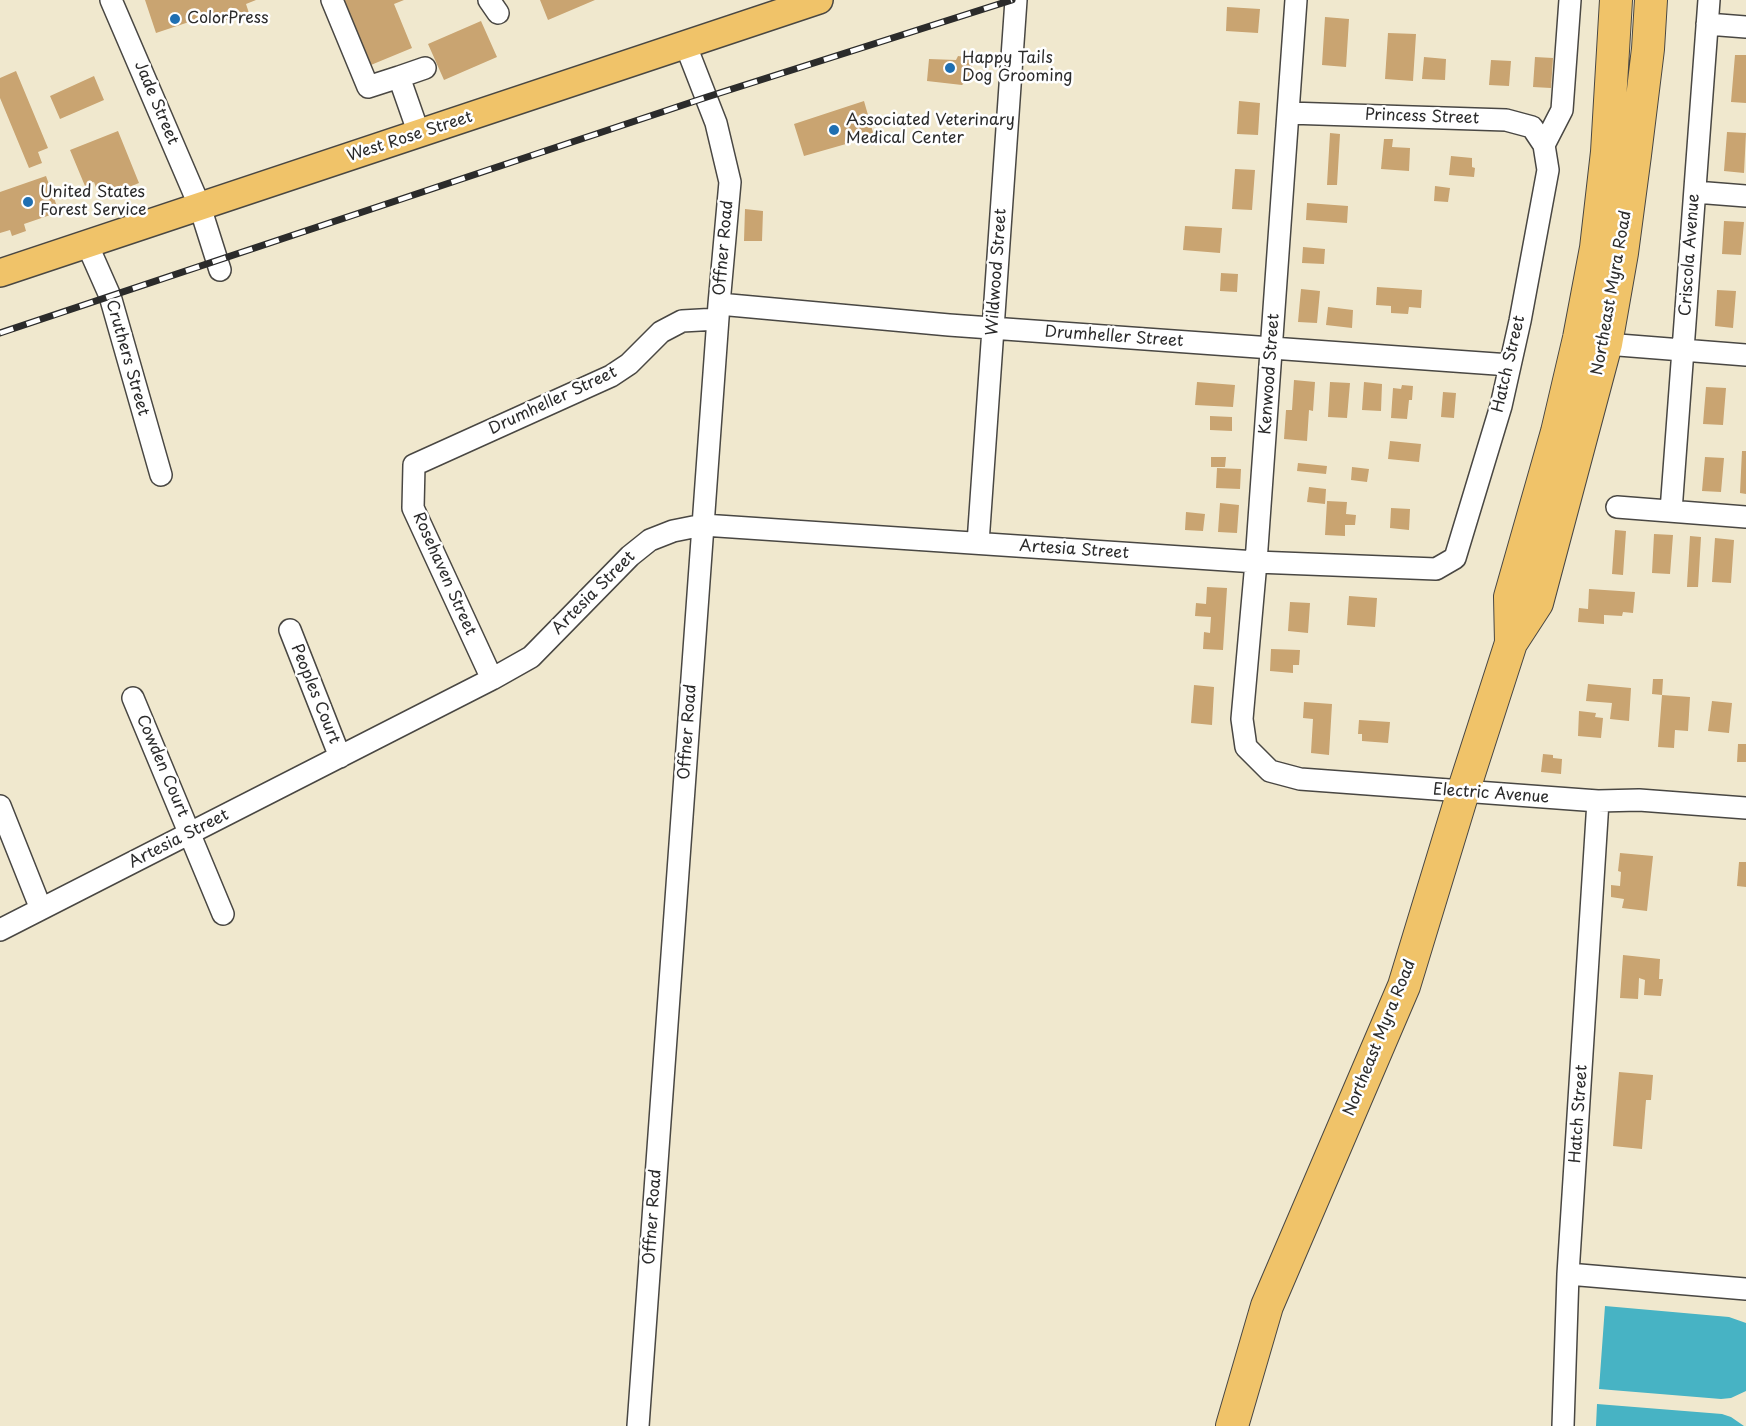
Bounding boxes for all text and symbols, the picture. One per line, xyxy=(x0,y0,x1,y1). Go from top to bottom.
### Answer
place label: ColorPress xyxy=(187,9,269,29)
marker: ColorPress xyxy=(168,12,182,26)
place label: Happy Tails Dog Grooming xyxy=(962,49,1072,87)
street label: Jade Street xyxy=(130,58,182,148)
marker: Happy Tails Dog Grooming xyxy=(943,61,957,75)
street label: Princess Street xyxy=(1364,105,1480,129)
street label: West Rose Street xyxy=(345,108,475,166)
place label: Associated Veterinary Medical Center xyxy=(846,111,1015,149)
marker: Associated Veterinary Medical Center xyxy=(827,123,841,137)
place label: United States Forest Service xyxy=(40,183,146,221)
street label: Criscola Avenue xyxy=(1676,193,1704,317)
marker: United States Forest Service xyxy=(21,195,35,209)
street label: Offner Road xyxy=(710,199,738,297)
street label: Wildwood Street xyxy=(983,208,1011,336)
street label: Northeast Myra Road xyxy=(1588,209,1636,377)
street label: Cruthers Street xyxy=(101,298,153,418)
street label: Kenwood Street xyxy=(1256,313,1284,435)
street label: Hatch Street xyxy=(1489,314,1529,414)
street label: Drumheller Street xyxy=(1044,323,1184,351)
street label: Drumheller Street xyxy=(486,363,620,439)
street label: Rosehaven Street xyxy=(408,509,480,639)
street label: Artesia Street xyxy=(1019,537,1129,563)
street label: Artesia Street xyxy=(548,547,640,639)
street label: Peoples Court xyxy=(286,641,344,747)
street label: Offner Road xyxy=(675,684,701,780)
street label: Cowden Court xyxy=(132,712,192,820)
street label: Electric Avenue xyxy=(1432,780,1550,808)
street label: Artesia Street xyxy=(126,806,232,872)
street label: Northeast Myra Road xyxy=(1340,957,1420,1119)
street label: Hatch Street xyxy=(1566,1064,1592,1164)
street label: Offner Road xyxy=(640,1169,666,1265)

